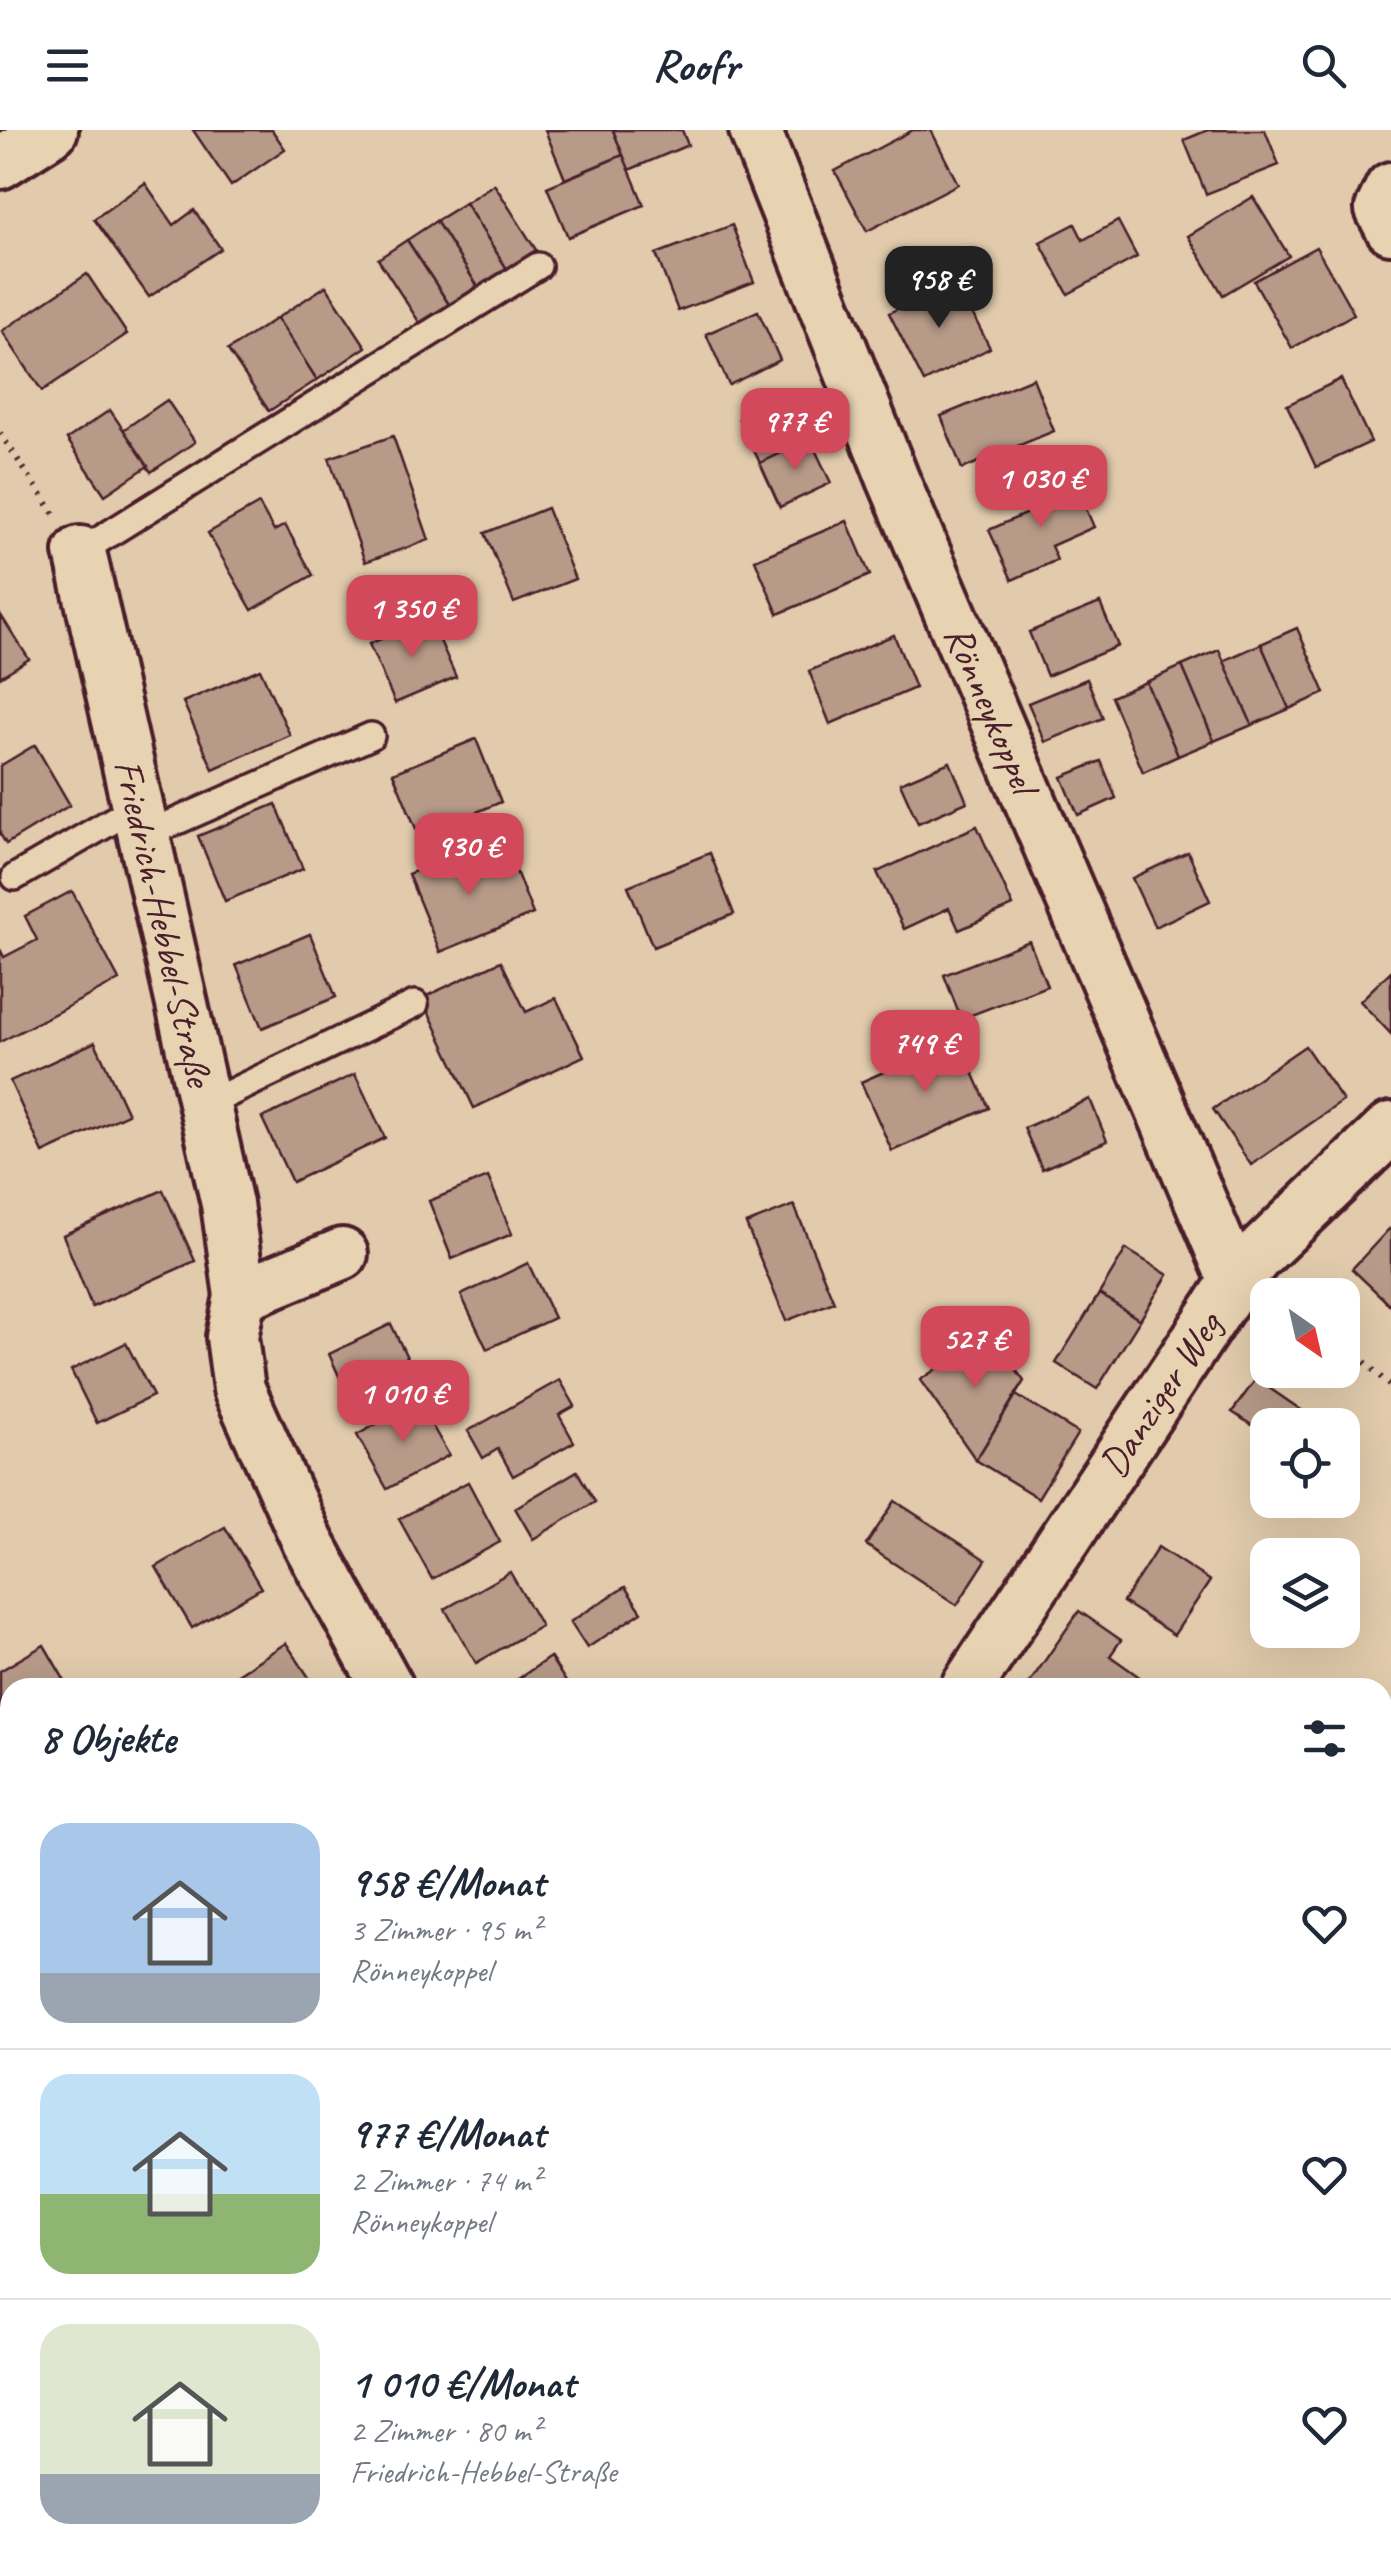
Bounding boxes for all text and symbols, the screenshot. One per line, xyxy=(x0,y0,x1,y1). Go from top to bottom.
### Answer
text: Roofr xyxy=(652,37,739,94)
icon: menu xyxy=(40,38,95,93)
icon: search xyxy=(1296,38,1351,93)
pin: 958 € xyxy=(869,246,1009,331)
text: 958 € xyxy=(907,258,971,299)
pin: 977 € xyxy=(725,388,865,473)
text: 977 € xyxy=(763,400,827,441)
pin: 1 030 € xyxy=(949,445,1133,530)
text: 1 030 € xyxy=(997,457,1085,498)
pin: 1 350 € xyxy=(320,575,504,660)
text: 1 350 € xyxy=(369,587,455,628)
street label: Rönneykoppel xyxy=(933,618,1051,807)
street label: Friedrich-Hebbel-Straße xyxy=(103,755,225,1094)
pin: 930 € xyxy=(399,813,539,898)
text: 930 € xyxy=(437,825,501,866)
pin: 749 € xyxy=(855,1010,995,1095)
text: 749 € xyxy=(893,1022,957,1063)
north arrow xyxy=(1250,1278,1360,1388)
map controls xyxy=(1250,1278,1360,1648)
street label: Danziger Weg xyxy=(1088,1301,1234,1486)
pin: 527 € xyxy=(905,1306,1045,1391)
text: 527 € xyxy=(943,1318,1007,1359)
pin: 1 010 € xyxy=(311,1360,495,1445)
text: 1 010 € xyxy=(359,1372,447,1413)
button: locate xyxy=(1250,1408,1360,1518)
button: layers xyxy=(1250,1538,1360,1648)
icon: filters xyxy=(1297,1711,1352,1766)
text: 8 Objekte xyxy=(40,1712,176,1765)
text: 958 €/Monat xyxy=(350,1856,545,1909)
icon: home xyxy=(120,1863,240,1983)
icon: heart xyxy=(1297,1896,1352,1951)
text: 3 Zimmer · 95 m² xyxy=(350,1909,540,1950)
text: Rönneykoppel xyxy=(350,1950,492,1991)
text: 977 €/Monat xyxy=(350,2107,545,2160)
icon: home xyxy=(120,2114,240,2234)
icon: heart xyxy=(1297,2147,1352,2202)
text: 2 Zimmer · 74 m² xyxy=(350,2160,540,2201)
text: Rönneykoppel xyxy=(350,2201,492,2242)
text: 1 010 €/Monat xyxy=(350,2357,575,2410)
icon: home xyxy=(120,2364,240,2484)
icon: heart xyxy=(1297,2397,1352,2452)
text: 2 Zimmer · 80 m² xyxy=(350,2410,540,2451)
text: Friedrich-Hebbel-Straße xyxy=(350,2451,617,2492)

